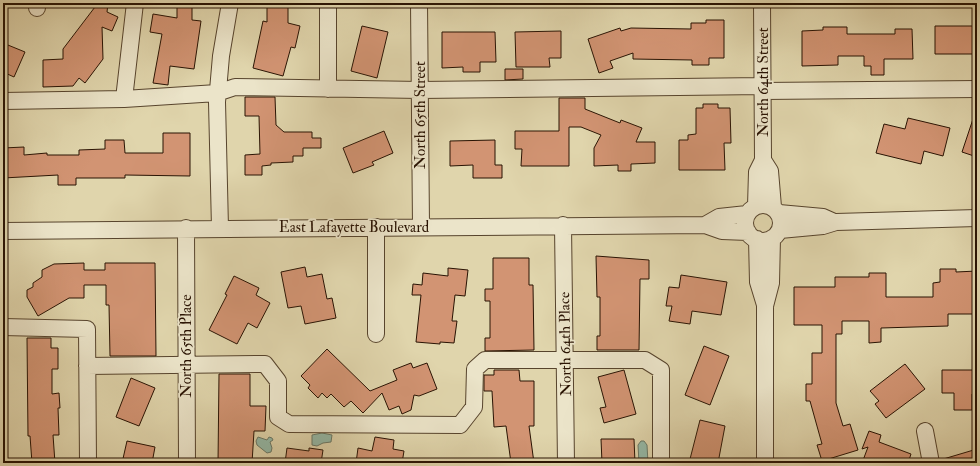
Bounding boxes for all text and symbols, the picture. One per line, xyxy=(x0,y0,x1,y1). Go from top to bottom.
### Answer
street label: North 64th Street xyxy=(754,27,773,137)
street label: North 65th Street xyxy=(411,61,430,169)
street label: East Lafayette Boulevard xyxy=(279,218,430,237)
street label: North 64th Place xyxy=(555,292,576,396)
street label: North 65th Place xyxy=(177,295,196,397)

